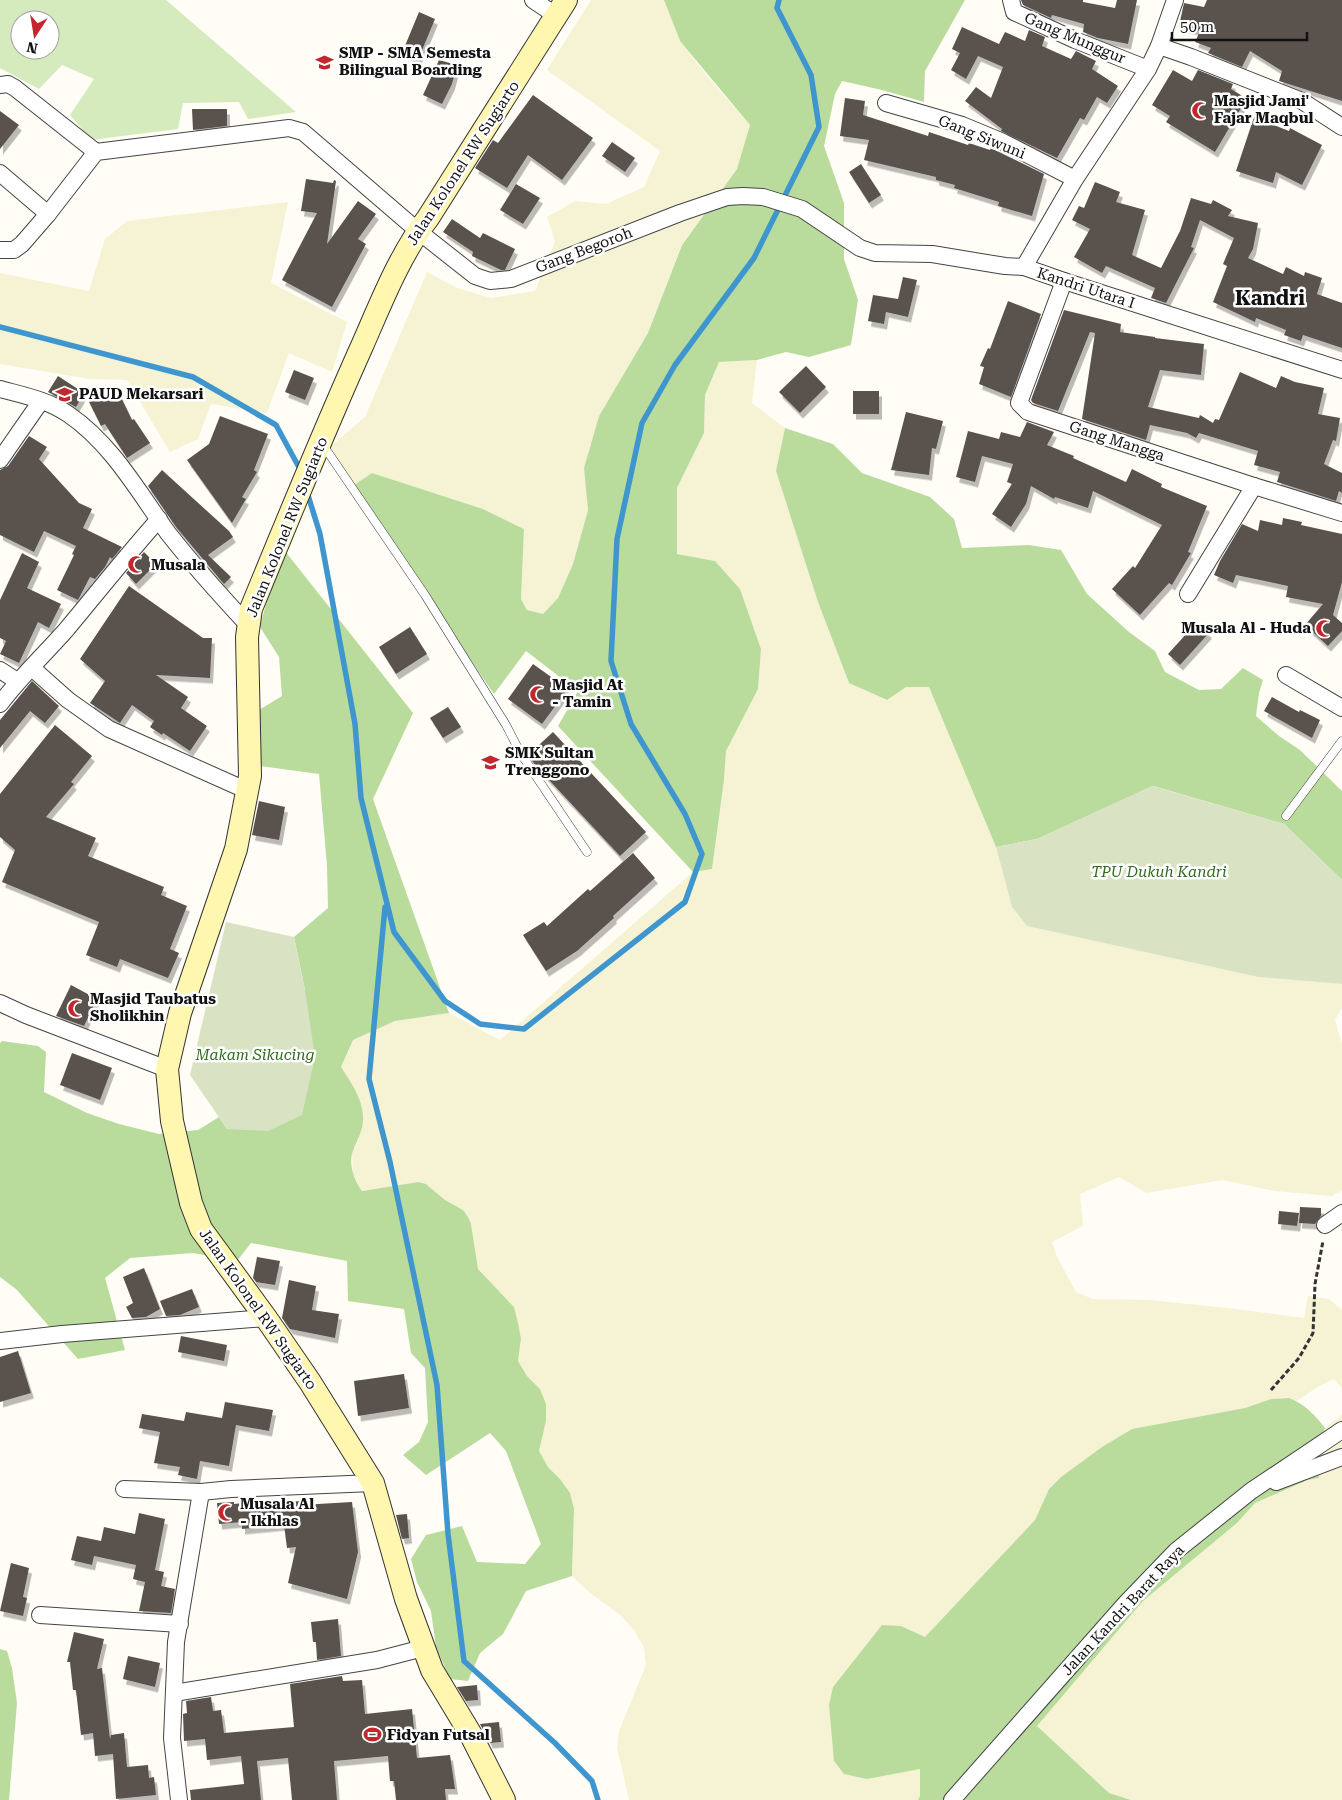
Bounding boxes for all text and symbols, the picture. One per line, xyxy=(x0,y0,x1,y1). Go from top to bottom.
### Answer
street label: Gang Munggur xyxy=(1022,9,1128,67)
north arrow xyxy=(10,10,60,60)
scale bar xyxy=(1172,10,1307,42)
text: 50 m xyxy=(1180,18,1215,36)
text: N xyxy=(25,39,39,57)
place label: SMP - SMA Semesta Bilingual Boarding xyxy=(339,44,491,79)
school or university icon: SMP - SMA Semesta Bilingual Boarding xyxy=(315,52,335,72)
street label: Jalan Kolonel RW Sugiarto xyxy=(403,77,523,249)
place label: Masjid Jami' Fajar Maqbul xyxy=(1214,92,1314,127)
mosque icon: Masjid Jami' Fajar Maqbul xyxy=(1190,100,1210,120)
street label: Gang Siwuni xyxy=(936,111,1028,163)
street label: Gang Begoroh xyxy=(533,223,635,277)
street label: Kandri Utara I xyxy=(1035,264,1137,312)
district label: Kandri xyxy=(1235,286,1305,310)
school or university icon: PAUD Mekarsari xyxy=(55,384,75,404)
place label: PAUD Mekarsari xyxy=(79,385,204,403)
street label: Gang Mangga xyxy=(1067,417,1167,465)
street label: Jalan Kolonel RW Sugiarto xyxy=(243,434,331,620)
mosque icon: Musala xyxy=(127,555,147,575)
place label: Musala xyxy=(151,556,206,574)
mosque icon: Musala Al - Huda xyxy=(1315,618,1335,638)
place label: Musala Al - Huda xyxy=(1181,619,1311,637)
place label: Masjid At - Tamin xyxy=(552,676,623,711)
mosque icon: Masjid At - Tamin xyxy=(528,684,548,704)
place label: SMK Sultan Trenggono xyxy=(505,744,594,779)
school or university icon: SMK Sultan Trenggono xyxy=(481,752,501,772)
park label: TPU Dukuh Kandri xyxy=(1091,863,1227,881)
place label: Masjid Taubatus Sholikhin xyxy=(90,990,216,1025)
mosque icon: Masjid Taubatus Sholikhin xyxy=(66,998,86,1018)
park label: Makam Sikucing xyxy=(194,1046,315,1064)
street label: Jalan Kolonel RW Sugiarto xyxy=(195,1225,321,1393)
place label: Musala Al - Ikhlas xyxy=(240,1495,314,1530)
mosque icon: Musala Al - Ikhlas xyxy=(216,1503,236,1523)
street label: Jalan Kandri Barat Raya xyxy=(1058,1541,1188,1679)
sports icon: Fidyan Futsal xyxy=(363,1725,383,1745)
place label: Fidyan Futsal xyxy=(387,1726,490,1744)

